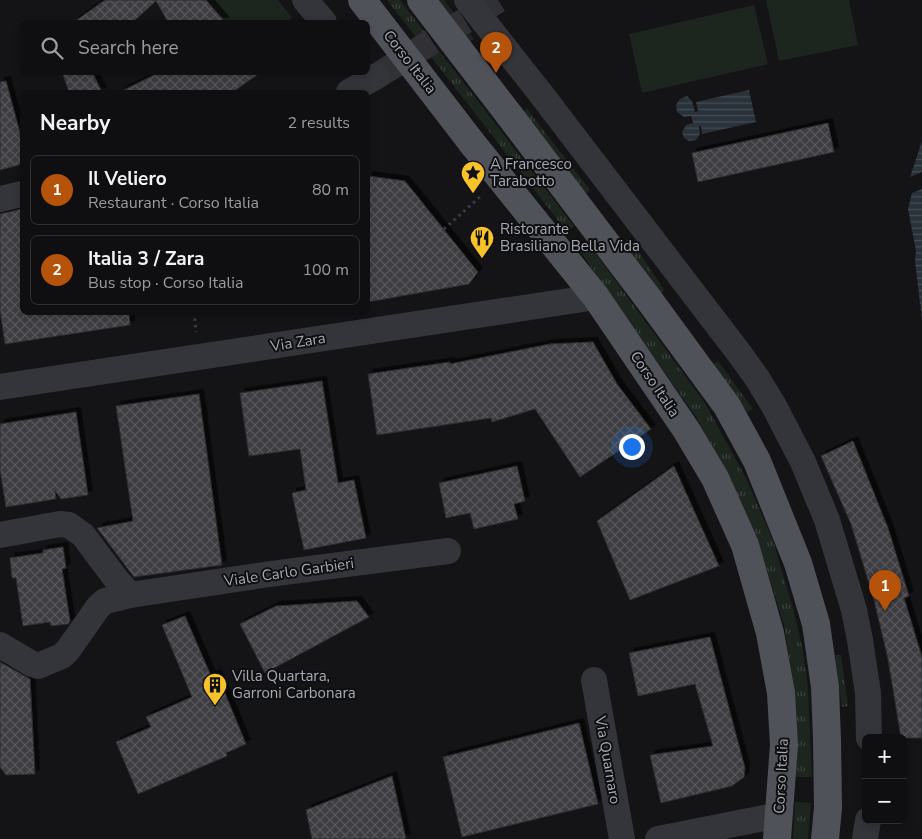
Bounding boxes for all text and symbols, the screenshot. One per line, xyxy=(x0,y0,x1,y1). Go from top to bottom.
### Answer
search box xyxy=(20,20,370,75)
street label: Corso Italia xyxy=(379,26,441,98)
pin: 2 xyxy=(480,32,512,73)
icon: search xyxy=(38,34,66,62)
text: Search here xyxy=(78,35,179,61)
text: Nearby xyxy=(40,109,110,137)
text: 2 results xyxy=(288,112,350,134)
place label: A Francesco Tarabotto xyxy=(490,154,572,191)
place icon: A Francesco Tarabotto xyxy=(460,160,486,194)
text: Il Veliero xyxy=(88,166,167,192)
text: 1 xyxy=(52,179,62,201)
text: 80 m xyxy=(312,179,349,201)
text: Restaurant · Corso Italia xyxy=(88,192,259,214)
place label: Ristorante Brasiliano Bella Vida xyxy=(500,219,640,256)
restaurant icon: Ristorante Brasiliano Bella Vida xyxy=(469,225,495,259)
text: Italia 3 / Zara xyxy=(88,246,205,272)
text: 2 xyxy=(52,259,62,281)
text: 100 m xyxy=(302,259,349,281)
text: Bus stop · Corso Italia xyxy=(88,272,243,294)
street label: Via Zara xyxy=(268,328,327,356)
street label: Corso Italia xyxy=(626,347,684,421)
your location xyxy=(619,434,645,460)
street label: Viale Carlo Garbieri xyxy=(222,553,355,591)
pin: 1 xyxy=(869,570,901,611)
place label: Villa Quartara, Garroni Carbonara xyxy=(231,666,356,703)
building icon: Villa Quartara, Garroni Carbonara xyxy=(202,672,228,706)
street label: Via Quarnaro xyxy=(590,713,626,806)
map controls xyxy=(862,734,907,824)
button: + xyxy=(862,734,907,779)
street label: Corso Italia xyxy=(769,738,793,814)
button: − xyxy=(862,779,907,824)

